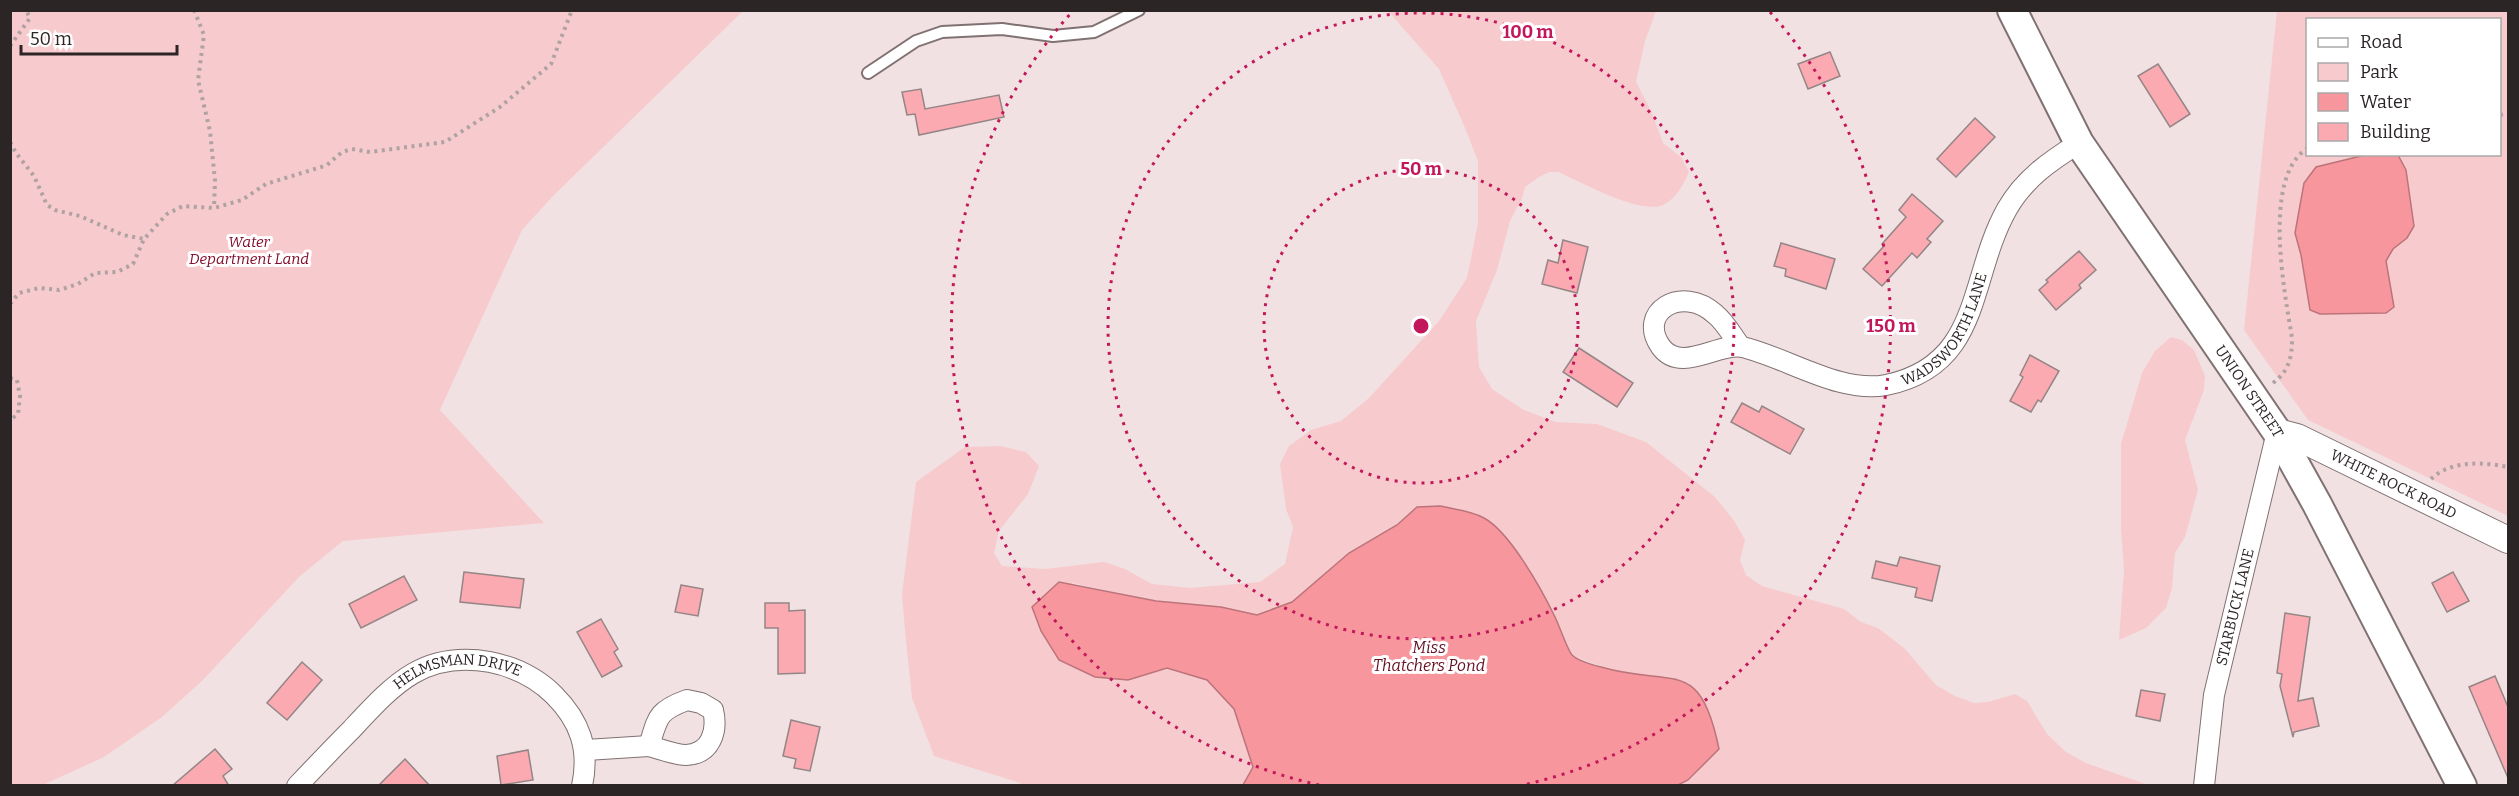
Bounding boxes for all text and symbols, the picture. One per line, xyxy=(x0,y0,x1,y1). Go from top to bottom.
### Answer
scale bar xyxy=(21,18,177,56)
legend xyxy=(2306,18,2501,156)
text: 100 m xyxy=(1502,21,1554,43)
text: 50 m xyxy=(30,28,72,50)
text: Road xyxy=(2360,31,2403,53)
text: Park xyxy=(2360,61,2399,83)
text: Water xyxy=(2360,91,2411,113)
text: Building xyxy=(2360,121,2431,143)
text: 50 m xyxy=(1400,158,1442,180)
park label: Water Department Land xyxy=(189,233,309,268)
street label: WADSWORTH LANE xyxy=(1899,271,1991,389)
text: 150 m xyxy=(1866,315,1916,337)
centre of rings xyxy=(1411,316,1431,336)
street label: UNION STREET xyxy=(2211,342,2287,441)
street label: WHITE ROCK ROAD xyxy=(2327,446,2460,523)
street label: STARBUCK LANE xyxy=(2212,547,2258,667)
water label: Miss Thatchers Pond xyxy=(1373,638,1485,675)
street label: HELMSMAN DRIVE xyxy=(389,650,525,693)

